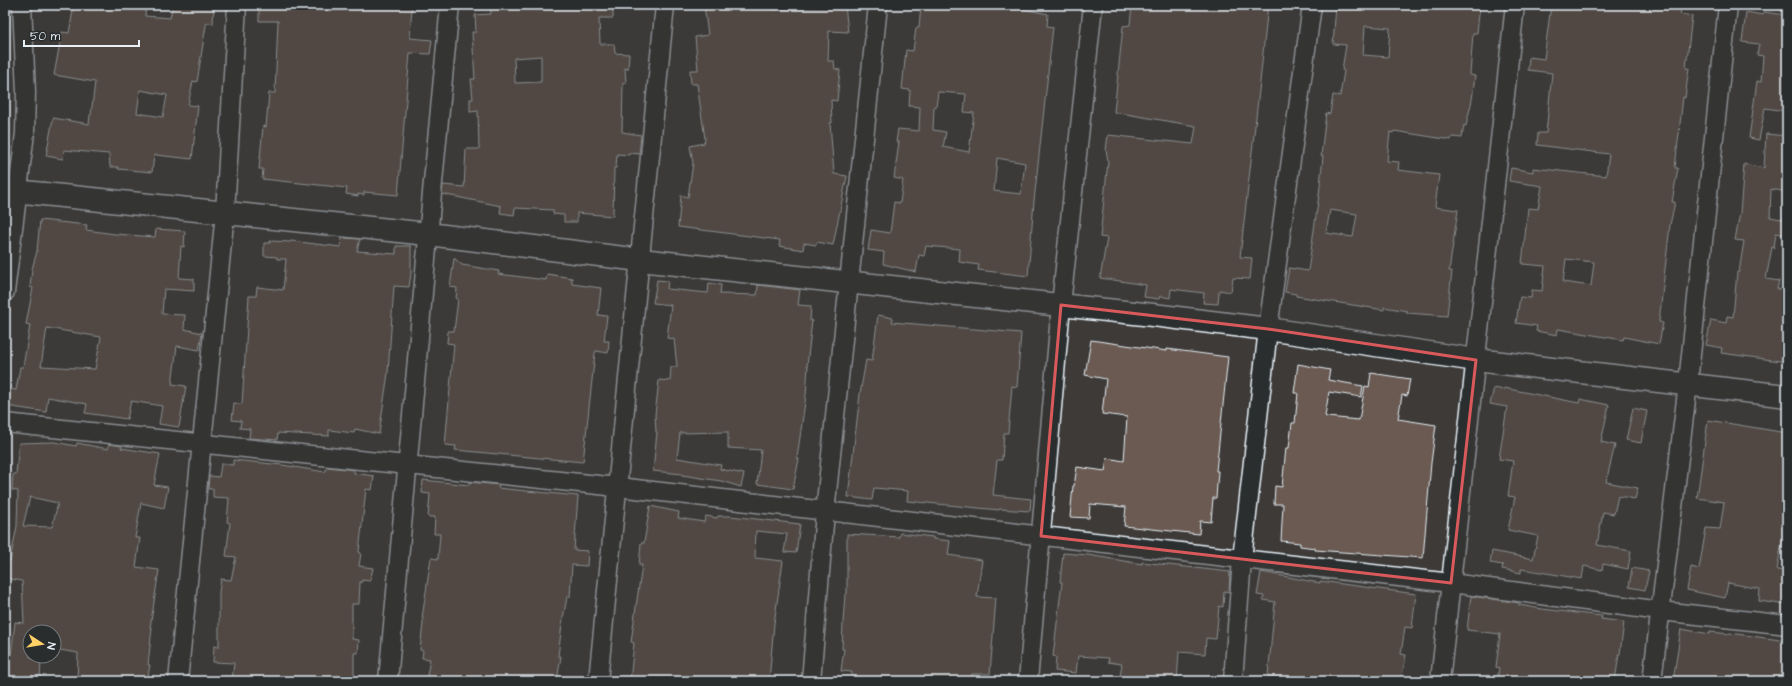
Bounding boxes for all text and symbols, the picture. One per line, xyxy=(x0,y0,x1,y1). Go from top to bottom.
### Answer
scale bar xyxy=(24,22,139,48)
text: 50 m xyxy=(30,28,61,45)
north arrow xyxy=(22,624,62,664)
text: N xyxy=(43,641,59,651)

